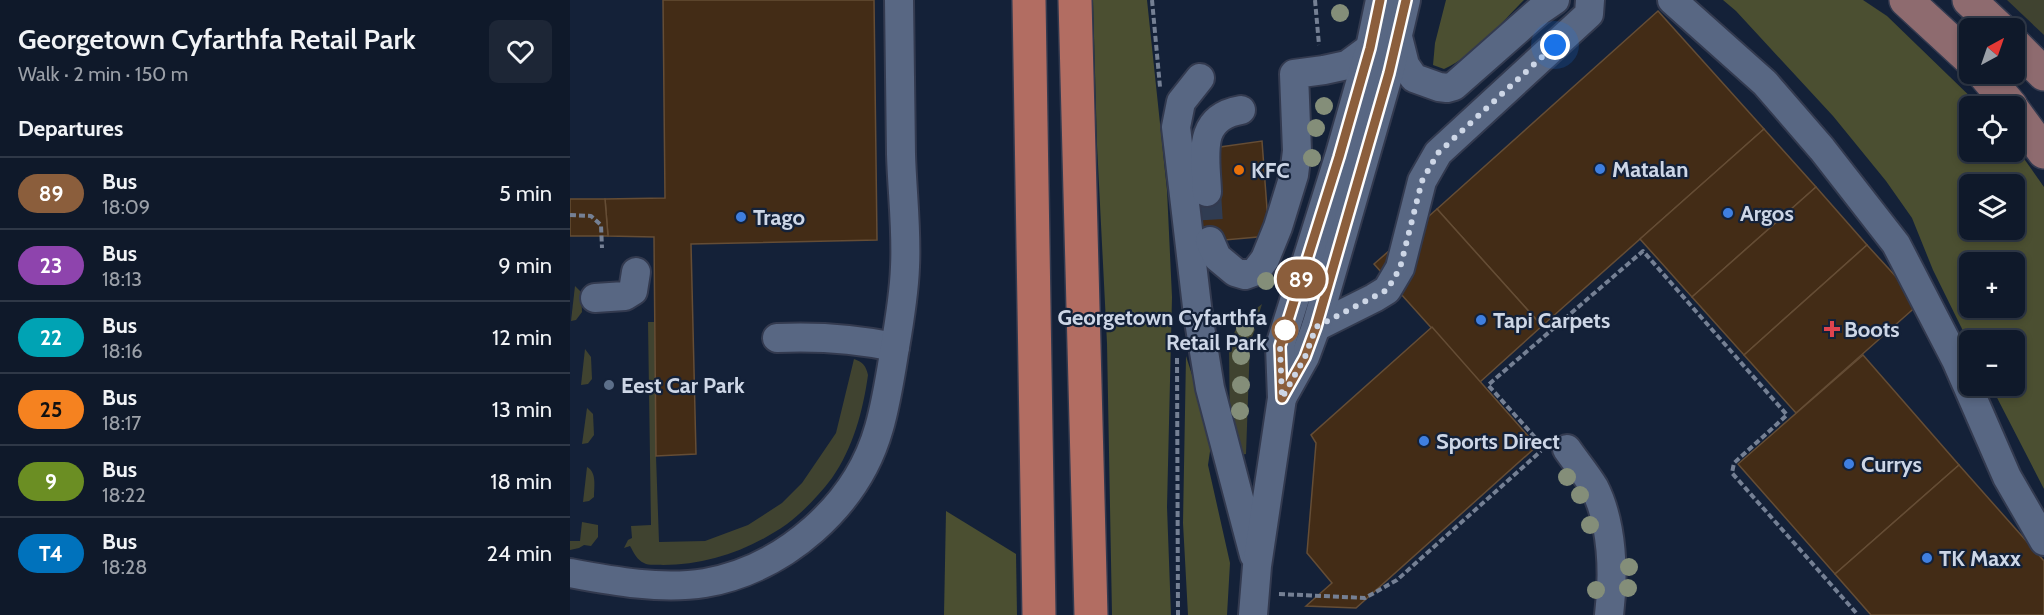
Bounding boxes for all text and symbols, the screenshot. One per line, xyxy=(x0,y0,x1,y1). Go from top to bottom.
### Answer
north arrow xyxy=(1959,18,2025,84)
map controls xyxy=(1959,18,2025,396)
button: heart xyxy=(489,20,552,83)
text: Georgetown Cyfarthfa Retail Park xyxy=(18,22,416,56)
your location xyxy=(1540,30,1570,60)
text: Walk · 2 min · 150 m xyxy=(18,62,188,86)
button: locate xyxy=(1959,96,2025,162)
text: Departures xyxy=(18,115,123,142)
place label: Matalan xyxy=(1612,156,1688,183)
place label: KFC xyxy=(1251,157,1290,184)
marker: Matalan xyxy=(1593,162,1607,176)
marker: KFC xyxy=(1232,163,1246,177)
text: Bus xyxy=(102,168,137,195)
button: layers xyxy=(1959,174,2025,240)
text: 5 min xyxy=(499,180,552,207)
text: 89 xyxy=(39,181,63,206)
text: 18:09 xyxy=(102,195,150,219)
place label: Argos xyxy=(1740,200,1794,227)
place label: Trago xyxy=(753,204,805,231)
marker: Argos xyxy=(1721,206,1735,220)
marker: Trago xyxy=(734,210,748,224)
text: Bus xyxy=(102,240,137,267)
text: 9 min xyxy=(498,252,552,279)
button: + xyxy=(1959,252,2025,318)
text: 23 xyxy=(40,253,62,278)
line badge: 89 xyxy=(1274,260,1328,298)
text: 18:13 xyxy=(102,267,142,291)
text: 89 xyxy=(1289,267,1313,292)
place label: Georgetown Cyfarthfa Retail Park xyxy=(1057,304,1267,356)
place label: Tapi Carpets xyxy=(1493,307,1610,334)
text: Bus xyxy=(102,312,137,339)
marker: Tapi Carpets xyxy=(1474,313,1488,327)
place label: Boots xyxy=(1844,316,1900,343)
marker: Georgetown Cyfarthfa Retail Park xyxy=(1272,317,1298,343)
marker: Boots xyxy=(1825,322,1839,336)
text: 12 min xyxy=(492,324,552,351)
text: 22 xyxy=(40,325,62,350)
button: − xyxy=(1959,330,2025,396)
text: 18:16 xyxy=(102,339,143,363)
place label: Eest Car Park xyxy=(621,372,745,399)
marker: Eest Car Park xyxy=(602,378,616,392)
text: Bus xyxy=(102,384,137,411)
text: 13 min xyxy=(492,396,552,423)
text: 25 xyxy=(40,397,62,422)
text: 18:17 xyxy=(102,411,141,435)
place label: Sports Direct xyxy=(1436,428,1560,455)
marker: Sports Direct xyxy=(1417,434,1431,448)
place label: Currys xyxy=(1861,451,1922,478)
text: Bus xyxy=(102,456,137,483)
marker: Currys xyxy=(1842,457,1856,471)
text: 18 min xyxy=(490,468,552,495)
text: 9 xyxy=(45,469,57,494)
text: 18:22 xyxy=(102,483,146,507)
text: Bus xyxy=(102,528,137,555)
text: 24 min xyxy=(487,540,552,567)
text: T4 xyxy=(39,541,63,566)
place label: TK Maxx xyxy=(1939,545,2021,572)
marker: TK Maxx xyxy=(1920,551,1934,565)
text: 18:28 xyxy=(102,555,147,579)

